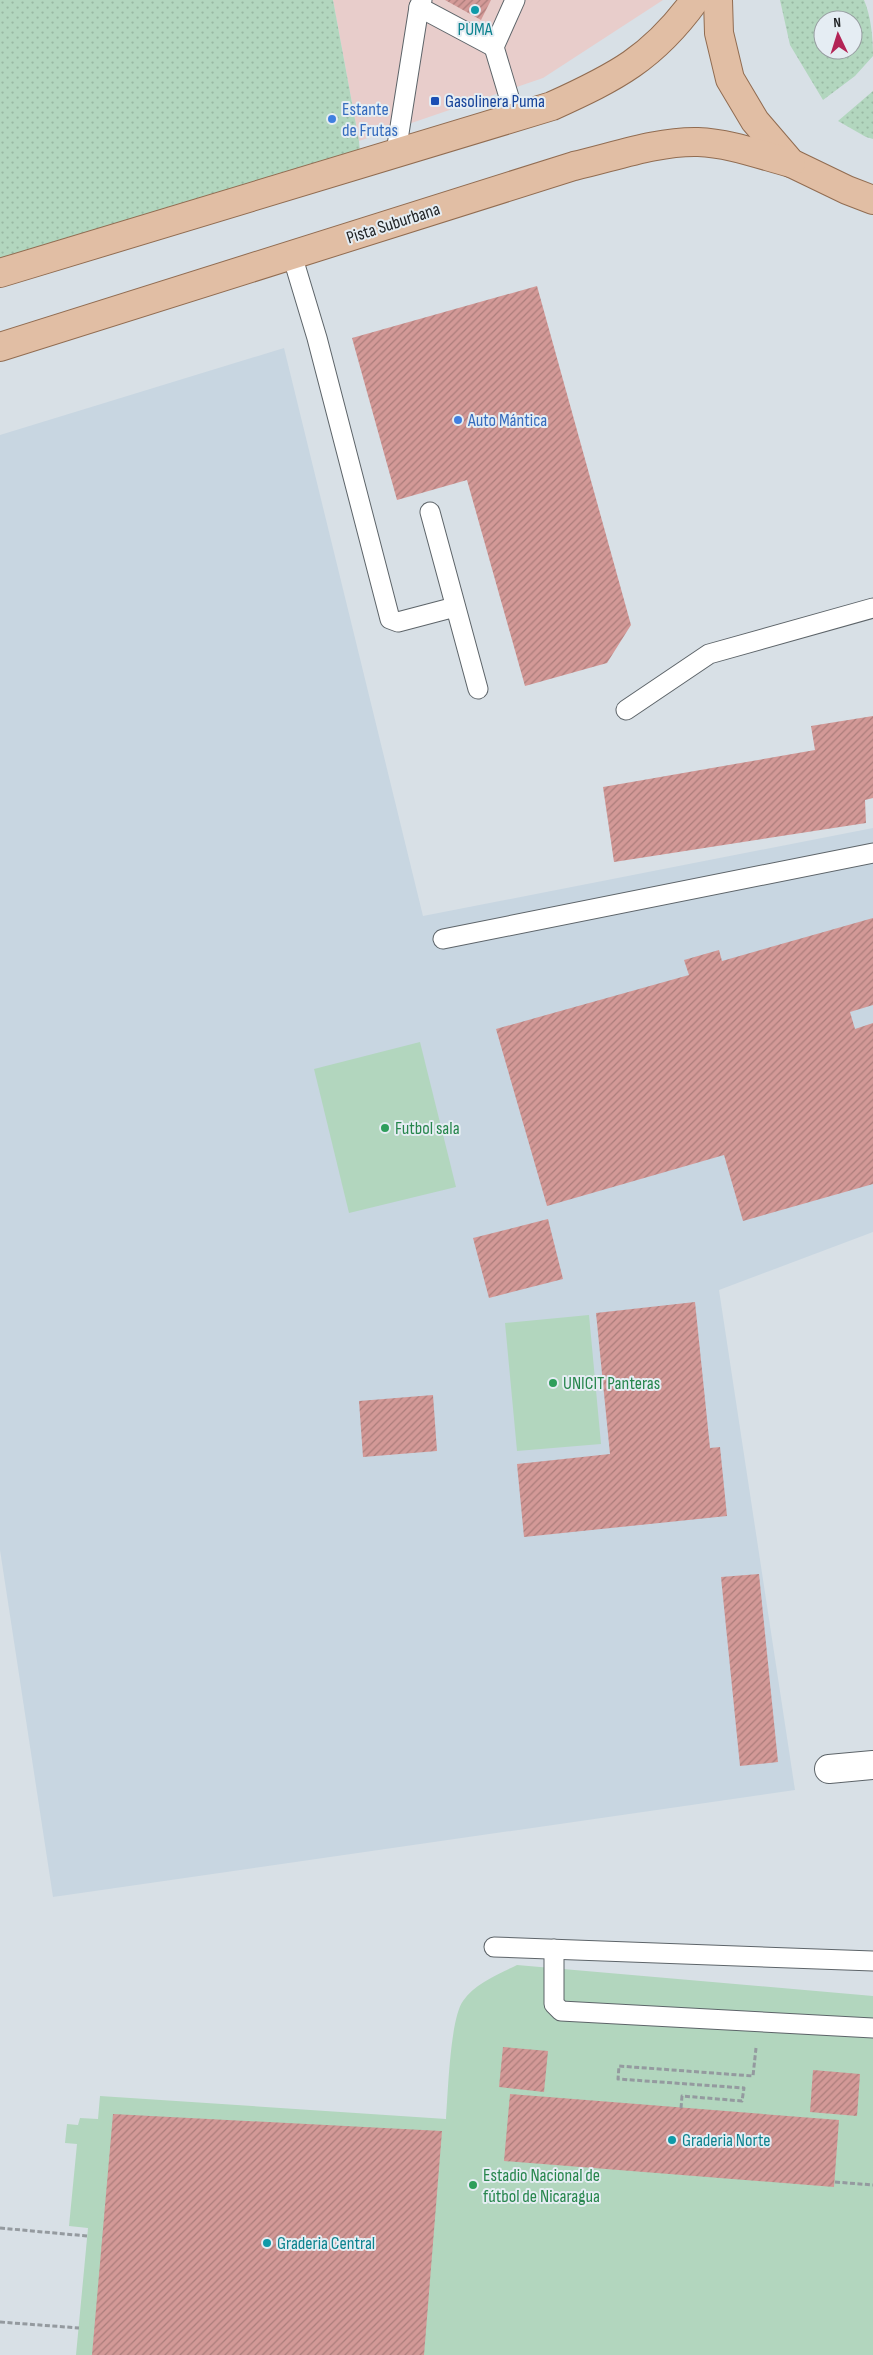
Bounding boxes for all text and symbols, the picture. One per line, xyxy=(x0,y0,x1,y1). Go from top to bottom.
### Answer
marker: PUMA xyxy=(469,4,481,16)
north arrow xyxy=(813,10,863,60)
text: N xyxy=(833,14,841,31)
place label: PUMA xyxy=(458,19,493,40)
place label: Gasolinera Puma xyxy=(445,91,545,112)
marker: Gasolinera Puma xyxy=(429,95,441,107)
place label: Estante de Frutas xyxy=(342,99,398,141)
marker: Estante de Frutas xyxy=(326,113,338,125)
street label: Pista Suburbana xyxy=(344,198,443,248)
place label: Auto Mántica xyxy=(467,410,547,431)
marker: Auto Mántica xyxy=(452,414,464,426)
place label: Futbol sala xyxy=(395,1118,460,1139)
marker: Futbol sala xyxy=(379,1122,391,1134)
place label: UNICIT Panteras xyxy=(563,1373,660,1394)
marker: UNICIT Panteras xyxy=(547,1377,559,1389)
place label: Graderia Norte xyxy=(682,2130,771,2151)
marker: Graderia Norte xyxy=(666,2134,678,2146)
place label: Estadio Nacional de fútbol de Nicaragua xyxy=(483,2165,600,2207)
marker: Estadio Nacional de fútbol de Nicaragua xyxy=(467,2179,479,2191)
place label: Graderia Central xyxy=(277,2233,375,2254)
marker: Graderia Central xyxy=(261,2237,273,2249)

